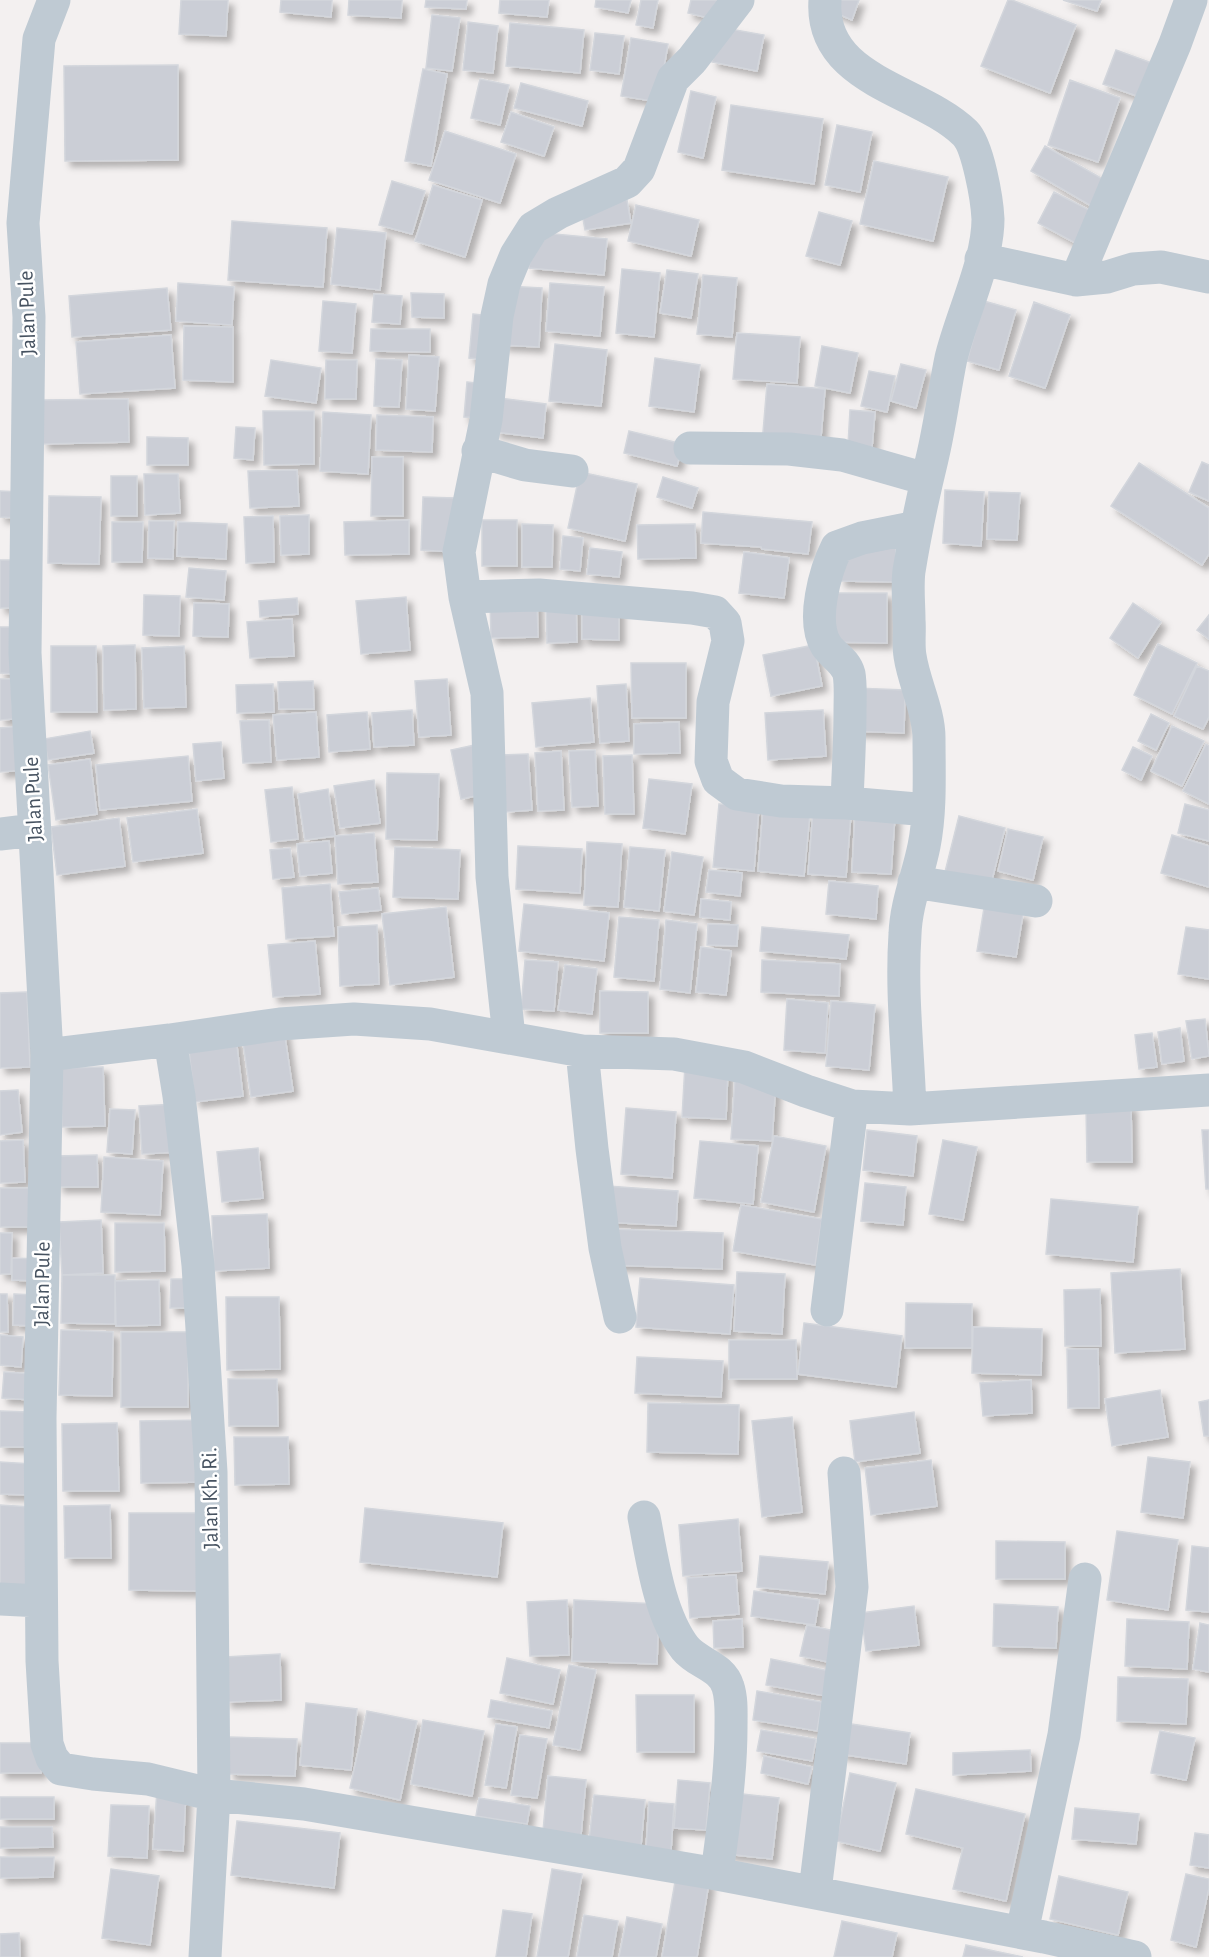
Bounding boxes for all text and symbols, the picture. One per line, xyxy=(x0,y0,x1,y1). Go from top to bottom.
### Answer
street label: Jalan Pule xyxy=(15,270,39,356)
street label: Jalan Pule xyxy=(20,756,46,842)
street label: Jalan Pule xyxy=(30,1241,54,1327)
street label: Jalan Kh. Ri. xyxy=(198,1447,222,1549)

